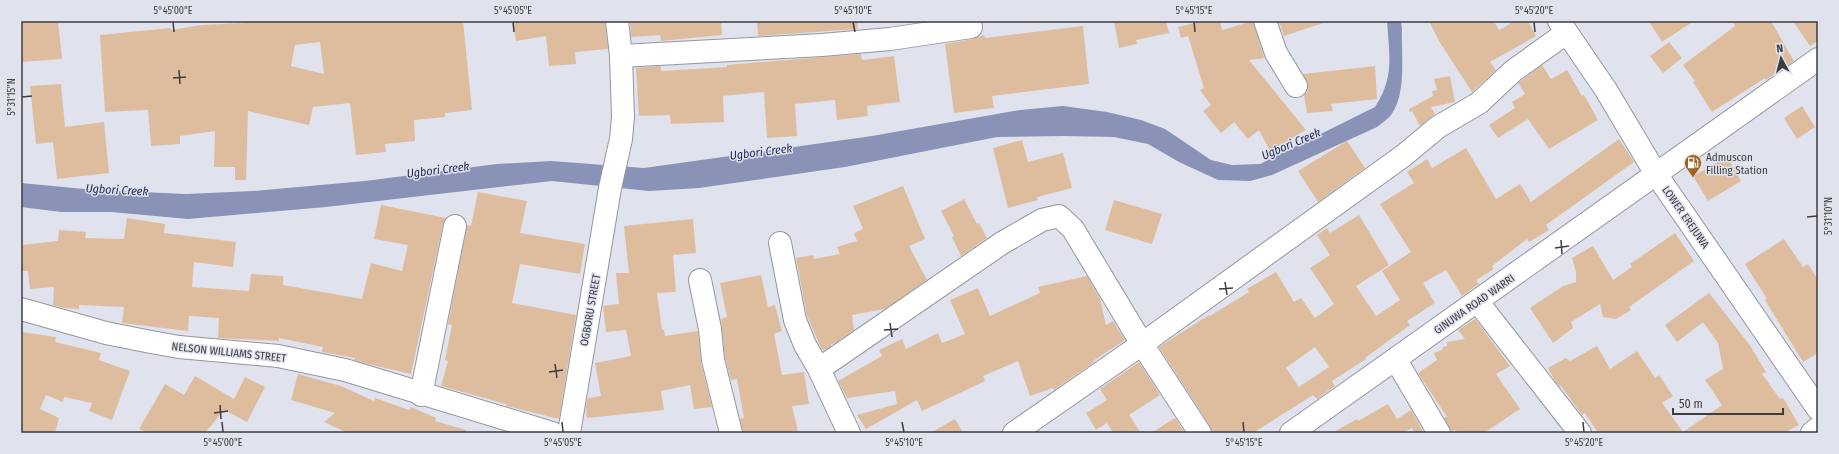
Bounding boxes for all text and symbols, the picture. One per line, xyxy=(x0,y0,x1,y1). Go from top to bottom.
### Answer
text: 5°45'00"E xyxy=(154,5,193,17)
text: 5°45'05"E xyxy=(494,5,532,17)
text: 5°45'10"E xyxy=(834,5,872,17)
text: 5°45'15"E xyxy=(1176,5,1213,17)
text: 5°45'20"E xyxy=(1515,5,1553,17)
north arrow xyxy=(1761,38,1801,78)
text: N xyxy=(1776,42,1784,55)
text: 5°31'15"N xyxy=(6,78,18,116)
water label: Ugbori Creek xyxy=(1259,125,1323,163)
water label: Ugbori Creek xyxy=(729,141,793,163)
place label: Admuscon Filling Station xyxy=(1706,151,1768,177)
fuel station icon: Admuscon Filling Station xyxy=(1683,153,1703,178)
water label: Ugbori Creek xyxy=(406,159,470,181)
water label: Ugbori Creek xyxy=(85,181,149,199)
street label: LOWER EREJUWA xyxy=(1659,184,1712,251)
text: 5°31'10"N xyxy=(1823,197,1835,235)
street label: OGBORU STREET xyxy=(578,272,603,347)
street label: GINUWA ROAD WARRI xyxy=(1432,272,1517,337)
street label: NELSON WILLIAMS STREET xyxy=(171,340,288,365)
scale bar xyxy=(1673,390,1783,416)
text: 50 m xyxy=(1679,397,1703,411)
text: 5°45'00"E xyxy=(204,437,243,449)
text: 5°45'05"E xyxy=(544,437,582,449)
text: 5°45'10"E xyxy=(885,437,923,449)
text: 5°45'15"E xyxy=(1226,437,1263,449)
text: 5°45'20"E xyxy=(1565,437,1603,449)

